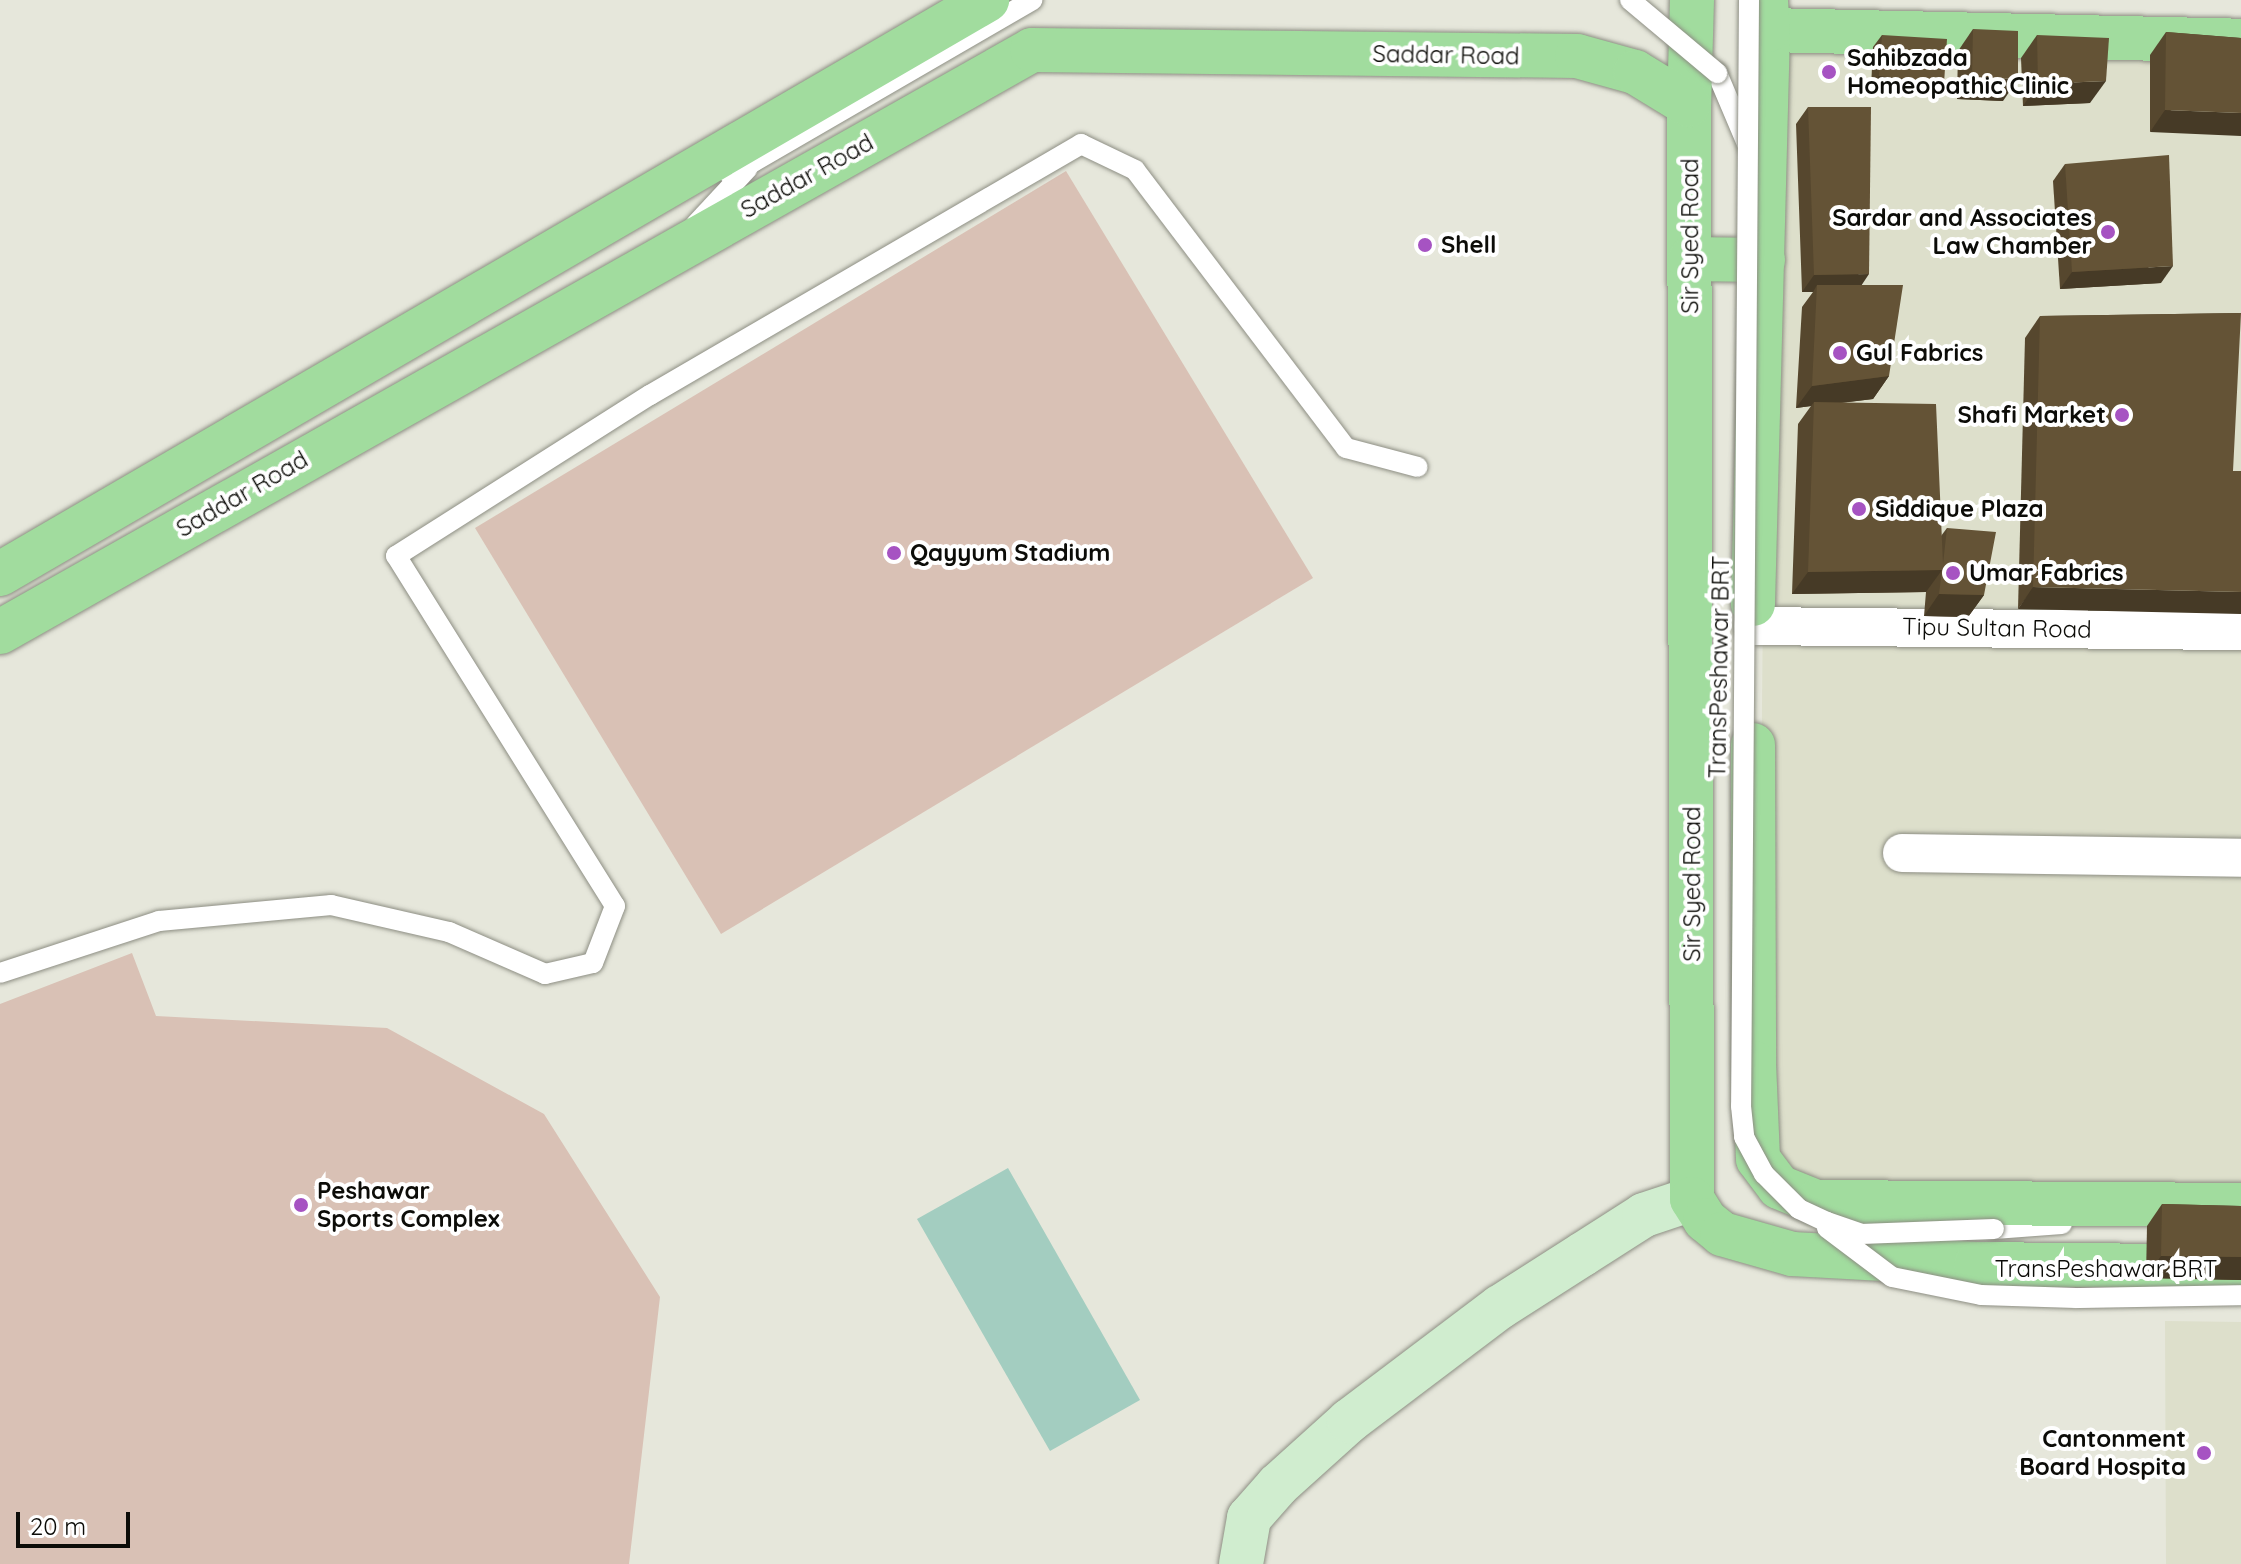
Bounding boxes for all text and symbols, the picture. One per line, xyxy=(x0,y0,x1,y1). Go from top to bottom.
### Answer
street label: Saddar Road xyxy=(1372,39,1520,71)
place label: Sahibzada Homeopathic Clinic xyxy=(1847,44,2069,100)
marker: Sahibzada Homeopathic Clinic xyxy=(1818,61,1840,83)
street label: Saddar Road xyxy=(736,128,878,224)
street label: Sir Syed Road xyxy=(1676,158,1704,314)
place label: Sardar and Associates Law Chamber xyxy=(1832,204,2092,260)
marker: Sardar and Associates Law Chamber xyxy=(2099,223,2117,241)
place label: Shell xyxy=(1441,231,1497,259)
marker: Shell xyxy=(1416,236,1434,254)
place label: Gul Fabrics xyxy=(1856,339,1983,367)
marker: Gul Fabrics xyxy=(1831,344,1849,362)
place label: Shafi Market xyxy=(1957,401,2106,429)
marker: Shafi Market xyxy=(2113,406,2131,424)
street label: Saddar Road xyxy=(171,445,313,543)
place label: Siddique Plaza xyxy=(1875,495,2044,523)
marker: Siddique Plaza xyxy=(1850,500,1868,518)
place label: Qayyum Stadium xyxy=(910,539,1110,567)
marker: Qayyum Stadium xyxy=(885,544,903,562)
street label: TransPeshawar BRT xyxy=(1703,555,1735,779)
place label: Umar Fabrics xyxy=(1969,559,2124,587)
marker: Umar Fabrics xyxy=(1944,564,1962,582)
street label: Tipu Sultan Road xyxy=(1902,612,2092,644)
street label: Sir Syed Road xyxy=(1678,806,1706,962)
place label: Peshawar Sports Complex xyxy=(317,1177,500,1233)
marker: Peshawar Sports Complex xyxy=(292,1196,310,1214)
street label: TransPeshawar BRT xyxy=(1995,1255,2217,1283)
place label: Cantonment Board Hospita xyxy=(2019,1425,2186,1481)
marker: Cantonment Board Hospita xyxy=(2193,1442,2215,1464)
scale bar xyxy=(20,1496,134,1546)
text: 20 m xyxy=(30,1511,86,1541)

